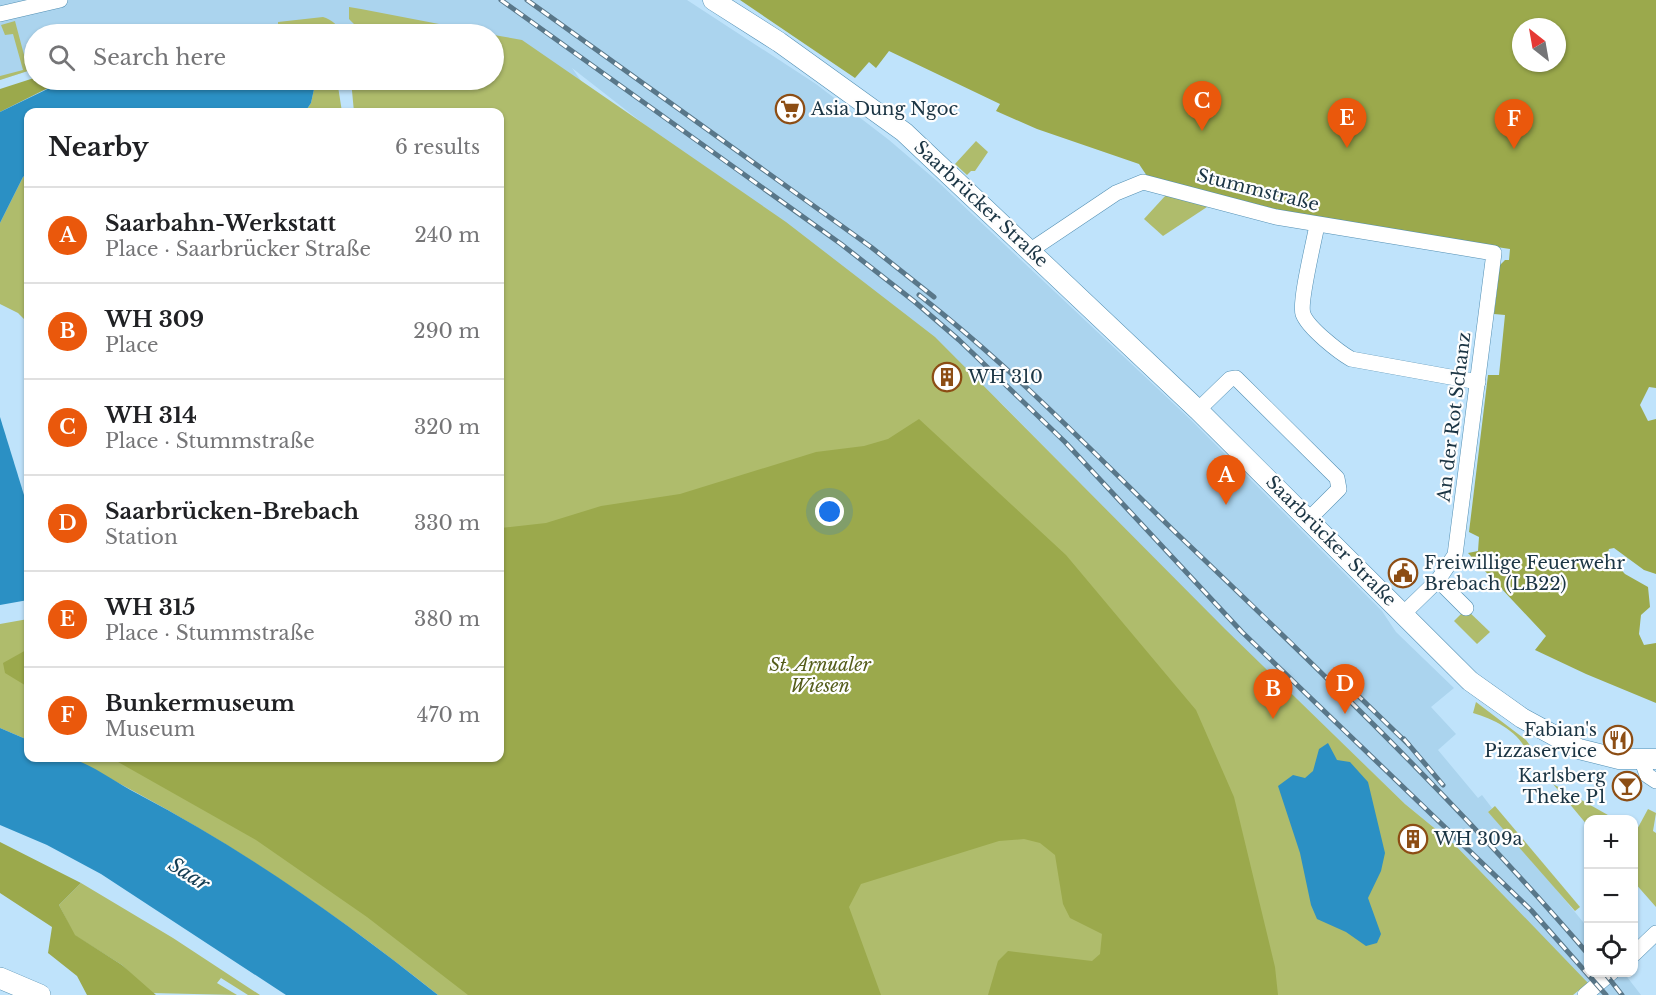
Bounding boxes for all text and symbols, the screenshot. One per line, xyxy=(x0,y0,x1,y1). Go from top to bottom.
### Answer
north arrow xyxy=(1512,18,1566,72)
search box xyxy=(24,24,504,90)
icon: search xyxy=(45,41,78,74)
text: Search here xyxy=(93,44,226,71)
pin: C xyxy=(1182,82,1222,131)
supermarket icon: Asia Dung Ngoc xyxy=(774,93,806,125)
place label: Asia Dung Ngoc xyxy=(810,98,958,120)
pin: E xyxy=(1328,98,1366,148)
pin: F xyxy=(1494,100,1534,149)
text: Nearby xyxy=(48,131,149,163)
text: 6 results xyxy=(395,135,480,159)
street label: Saarbrücker Straße xyxy=(909,136,1053,272)
street label: Stummstraße xyxy=(1195,164,1321,216)
text: Saarbahn-Werkstatt xyxy=(105,210,336,237)
text: A xyxy=(59,223,76,247)
text: 240 m xyxy=(415,223,480,247)
text: Place · Saarbrücker Straße xyxy=(105,237,371,261)
text: WH 309 xyxy=(105,306,204,333)
text: B xyxy=(60,319,75,343)
text: 290 m xyxy=(413,319,480,343)
street label: An der Rot Schanz xyxy=(1433,331,1475,504)
text: Place xyxy=(105,333,159,357)
building icon: WH 310 xyxy=(931,361,963,393)
place label: WH 310 xyxy=(967,366,1043,388)
text: WH 314 xyxy=(105,402,197,429)
text: C xyxy=(59,415,76,439)
text: 320 m xyxy=(414,415,480,439)
text: Place · Stummstraße xyxy=(105,429,315,453)
pin: A xyxy=(1206,456,1246,505)
street label: Saarbrücker Straße xyxy=(1261,471,1401,611)
your location xyxy=(815,497,844,526)
text: Saarbrücken-Brebach xyxy=(105,498,359,525)
text: D xyxy=(58,511,77,535)
text: 330 m xyxy=(414,511,480,535)
text: Station xyxy=(105,525,178,549)
place label: Freiwillige Feuerwehr Brebach (LB22) xyxy=(1424,552,1625,595)
public building icon: Freiwillige Feuerwehr Brebach (LB22) xyxy=(1387,557,1419,589)
text: WH 315 xyxy=(105,594,195,621)
text: E xyxy=(60,607,75,631)
text: 380 m xyxy=(414,607,480,631)
text: Place · Stummstraße xyxy=(105,621,315,645)
park label: St. Arnualer Wiesen xyxy=(769,654,871,697)
pin: D xyxy=(1326,664,1364,714)
pin: B xyxy=(1254,670,1292,719)
text: Bunkermuseum xyxy=(105,690,295,717)
text: F xyxy=(61,703,74,727)
text: 470 m xyxy=(417,703,480,727)
text: Museum xyxy=(105,717,195,741)
place label: Fabian's Pizzaservice xyxy=(1484,719,1597,762)
restaurant icon: Fabian's Pizzaservice xyxy=(1602,724,1634,756)
place label: Karlsberg Theke P1 xyxy=(1518,765,1606,808)
bar icon: Karlsberg Theke P1 xyxy=(1611,770,1643,802)
map controls xyxy=(1584,815,1638,977)
button: + xyxy=(1584,815,1638,869)
building icon: WH 309a xyxy=(1397,823,1429,855)
place label: WH 309a xyxy=(1433,828,1522,850)
water label: Saar xyxy=(164,852,215,896)
button: − xyxy=(1584,869,1638,923)
button: locate xyxy=(1584,923,1638,977)

